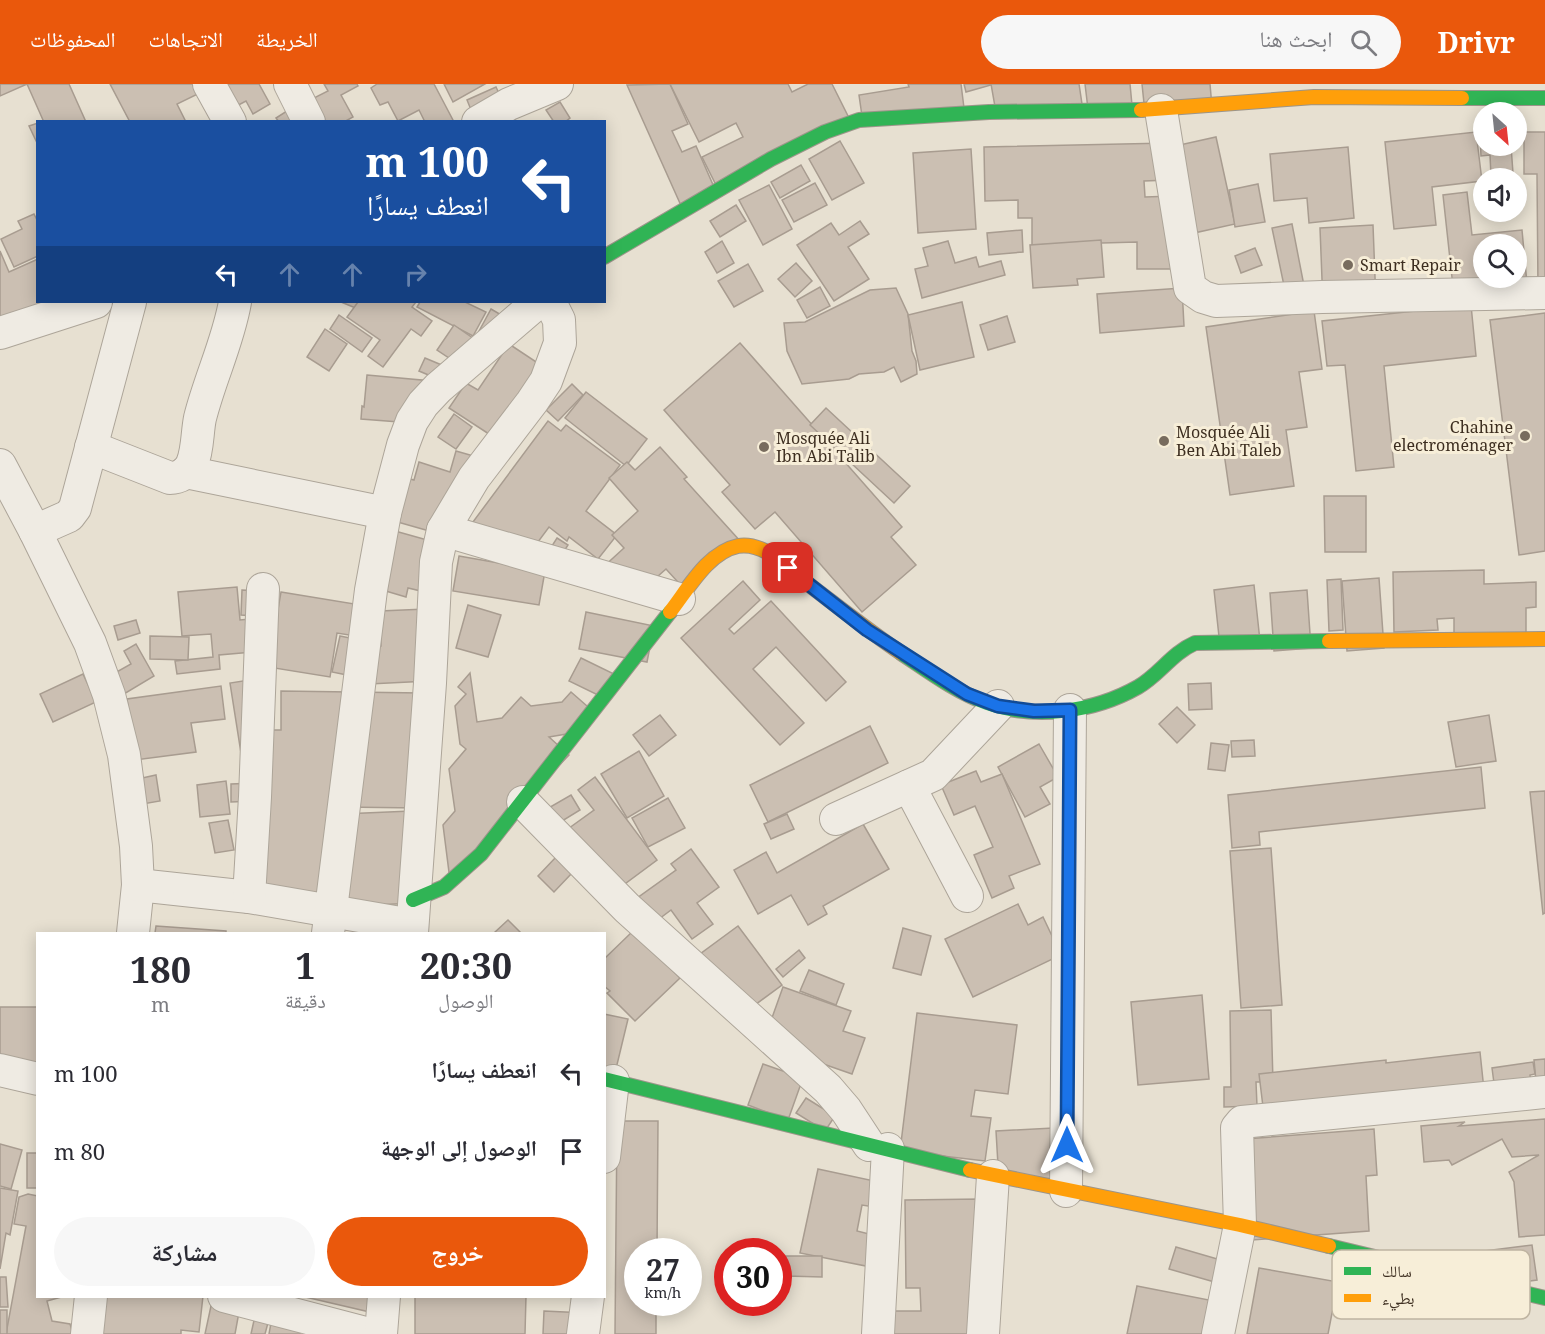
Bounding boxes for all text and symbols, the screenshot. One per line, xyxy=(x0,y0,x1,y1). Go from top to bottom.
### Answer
search box xyxy=(981,15,1401,69)
text: ابحث هنا xyxy=(1260,23,1332,53)
text: Drivr xyxy=(1437,23,1515,61)
text: المحفوظات xyxy=(30,25,115,53)
text: الاتجاهات xyxy=(148,25,223,53)
text: الخريطة xyxy=(256,25,318,53)
icon: search xyxy=(1347,26,1380,59)
north arrow xyxy=(1473,102,1527,156)
map controls xyxy=(1473,102,1527,288)
text: 100 m xyxy=(365,132,489,189)
icon: left xyxy=(510,144,588,222)
button: sound xyxy=(1473,168,1527,222)
text: انعطف يسارًا xyxy=(367,186,489,223)
button: search xyxy=(1473,234,1527,288)
place label: Smart Repair xyxy=(1360,254,1461,276)
icon: left xyxy=(210,258,243,291)
icon: ahead xyxy=(273,258,306,291)
icon: ahead xyxy=(336,258,369,291)
icon: right xyxy=(399,258,432,291)
marker: Smart Repair xyxy=(1341,258,1355,272)
place label: Chahine electroménager xyxy=(1393,416,1513,456)
place label: Mosquée Ali Ben Abi Taleb xyxy=(1176,421,1282,461)
place label: Mosquée Ali Ibn Abi Talib xyxy=(776,427,875,467)
marker: Chahine electroménager xyxy=(1518,429,1532,443)
marker: Mosquée Ali Ben Abi Taleb xyxy=(1157,434,1171,448)
marker: Mosquée Ali Ibn Abi Talib xyxy=(757,440,771,454)
pin xyxy=(762,542,813,593)
icon: arrive xyxy=(771,551,804,584)
text: 1 xyxy=(295,941,316,990)
text: 20:30 xyxy=(420,941,512,990)
text: 180 xyxy=(130,945,191,994)
text: دقيقة xyxy=(285,987,326,1014)
text: الوصول xyxy=(438,987,494,1014)
text: m xyxy=(151,991,170,1018)
text: انعطف يسارًا xyxy=(432,1054,537,1084)
icon: left xyxy=(555,1057,588,1090)
text: 100 m xyxy=(54,1058,117,1088)
position arrow xyxy=(1035,1113,1099,1177)
text: الوصول إلى الوجهة xyxy=(381,1132,537,1162)
icon: arrive xyxy=(555,1135,588,1168)
text: 80 m xyxy=(54,1136,105,1166)
button: مشاركة xyxy=(54,1217,315,1286)
button: خروج xyxy=(327,1217,588,1286)
speed limit sign: 30 xyxy=(714,1238,792,1316)
text: 27 xyxy=(646,1249,680,1290)
legend xyxy=(1332,1250,1530,1319)
text: سالك xyxy=(1382,1260,1412,1282)
text: km/h xyxy=(645,1282,681,1302)
text: بطيء xyxy=(1382,1287,1414,1311)

